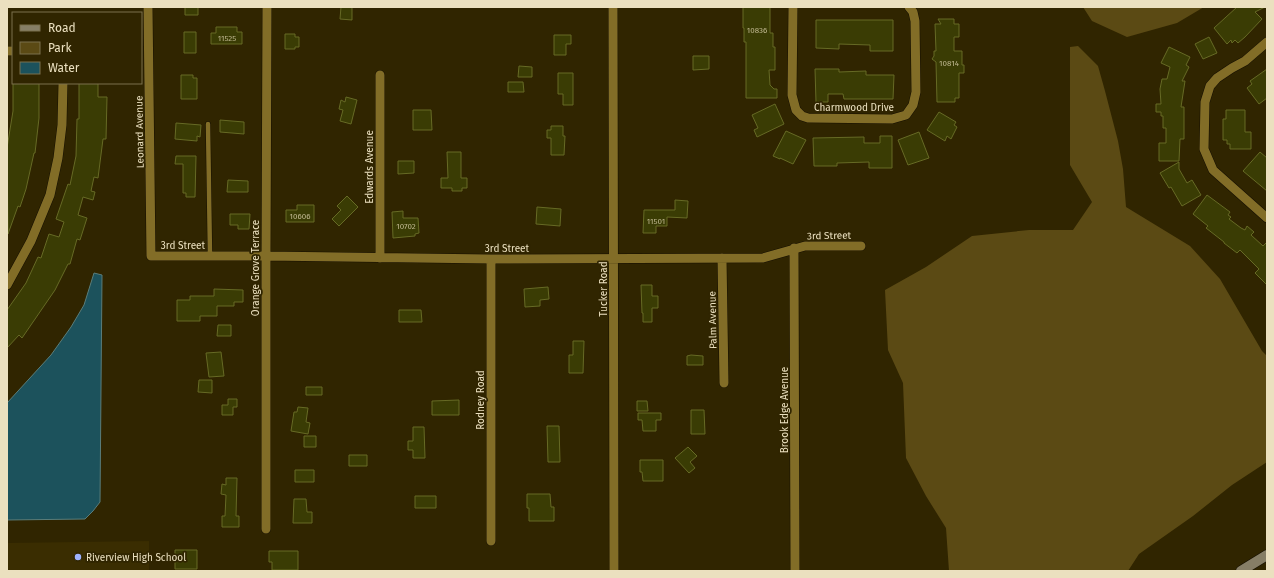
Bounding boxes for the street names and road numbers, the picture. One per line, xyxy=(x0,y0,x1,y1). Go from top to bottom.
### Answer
street label: Leonard Avenue xyxy=(133,96,147,168)
street label: Charmwood Drive xyxy=(814,102,894,114)
street label: Edwards Avenue xyxy=(364,130,376,204)
street label: Orange Grove Terrace xyxy=(250,220,262,316)
street label: 3rd Street xyxy=(807,230,852,242)
street label: 3rd Street xyxy=(161,240,206,252)
street label: 3rd Street xyxy=(485,243,530,255)
street label: Tucker Road xyxy=(598,261,610,317)
street label: Palm Avenue xyxy=(706,291,720,349)
street label: Brook Edge Avenue xyxy=(779,367,791,453)
street label: Rodney Road xyxy=(475,370,487,430)

